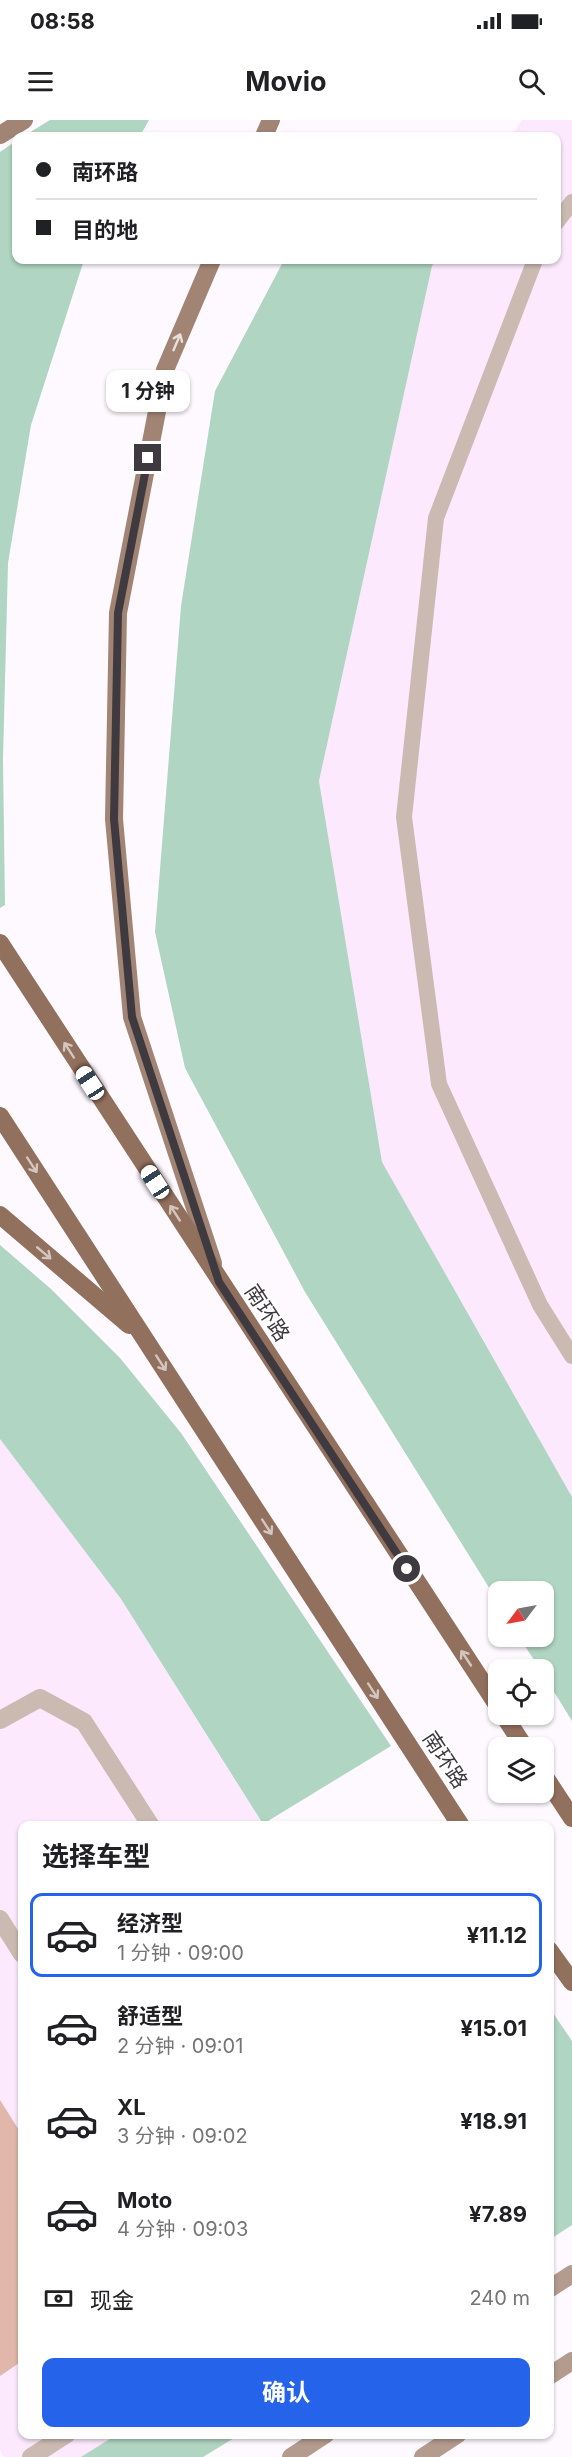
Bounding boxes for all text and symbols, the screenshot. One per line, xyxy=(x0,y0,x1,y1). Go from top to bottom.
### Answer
text: 08:58 xyxy=(30,8,95,34)
icon: menu xyxy=(24,65,57,98)
text: Movio xyxy=(245,65,327,98)
icon: search xyxy=(515,65,548,98)
text: 南环路 xyxy=(72,159,138,185)
text: 目的地 xyxy=(72,217,138,243)
one-way arrow xyxy=(172,333,183,352)
callout: 1 分钟 xyxy=(106,371,190,413)
text: 1 分钟 xyxy=(121,379,175,403)
route end xyxy=(134,444,161,471)
one-way arrow xyxy=(63,1042,75,1058)
car xyxy=(73,1063,107,1103)
one-way arrow xyxy=(26,1156,38,1172)
car xyxy=(138,1162,172,1202)
one-way arrow xyxy=(169,1205,181,1222)
one-way arrow xyxy=(37,1246,52,1260)
street label: 南环路 xyxy=(240,1280,295,1346)
one-way arrow xyxy=(155,1355,167,1371)
one-way arrow xyxy=(261,1518,273,1535)
route start xyxy=(393,1555,420,1582)
north arrow xyxy=(488,1581,554,1647)
map controls xyxy=(488,1581,554,1803)
one-way arrow xyxy=(459,1649,472,1666)
button: locate xyxy=(488,1659,554,1725)
one-way arrow xyxy=(367,1682,379,1698)
street label: 南环路 xyxy=(418,1727,473,1793)
button: layers xyxy=(488,1737,554,1803)
text: 选择车型 xyxy=(42,1840,150,1873)
icon: car xyxy=(45,1908,99,1962)
text: 经济型 xyxy=(117,1910,183,1936)
text: ¥11.12 xyxy=(467,1922,527,1948)
text: 1 分钟 · 09:00 xyxy=(117,1941,244,1965)
icon: car xyxy=(45,2001,99,2055)
text: 舒适型 xyxy=(117,2003,183,2029)
text: ¥15.01 xyxy=(460,2015,527,2041)
text: 2 分钟 · 09:01 xyxy=(117,2034,243,2058)
icon: car xyxy=(45,2094,99,2148)
text: XL xyxy=(117,2094,146,2120)
text: ¥18.91 xyxy=(460,2108,527,2134)
text: 3 分钟 · 09:02 xyxy=(117,2124,248,2148)
icon: car xyxy=(45,2187,99,2241)
text: Moto xyxy=(117,2187,172,2213)
text: ¥7.89 xyxy=(469,2201,527,2227)
text: 4 分钟 · 09:03 xyxy=(117,2217,248,2241)
icon: cash xyxy=(42,2282,75,2315)
text: 240 m xyxy=(469,2286,530,2310)
text: 现金 xyxy=(90,2287,134,2313)
button: 确认 xyxy=(42,2358,530,2427)

